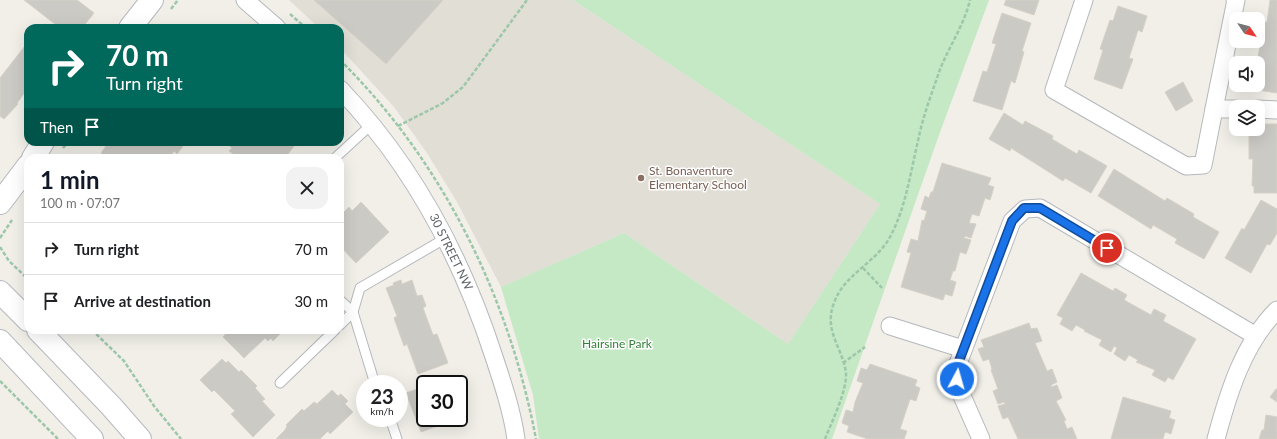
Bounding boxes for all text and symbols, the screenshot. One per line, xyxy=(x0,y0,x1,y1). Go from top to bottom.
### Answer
north arrow xyxy=(1229,12,1265,48)
map controls xyxy=(1229,12,1265,136)
text: 70 m xyxy=(106,38,169,72)
icon: right xyxy=(40,40,92,92)
button: sound xyxy=(1229,56,1265,92)
text: Turn right xyxy=(106,72,183,94)
button: layers xyxy=(1229,100,1265,136)
icon: arrive xyxy=(81,116,103,138)
text: Then xyxy=(40,118,73,136)
place label: St. Bonaventure Elementary School xyxy=(649,163,747,192)
text: 1 min xyxy=(40,165,100,194)
button: close xyxy=(286,167,328,209)
marker: St. Bonaventure Elementary School xyxy=(636,173,646,183)
text: 100 m · 07:07 xyxy=(40,195,120,211)
street label: 30 STREET NW xyxy=(426,211,477,293)
pin xyxy=(1090,231,1124,265)
icon: arrive xyxy=(1096,237,1118,259)
icon: right xyxy=(40,238,62,260)
text: Turn right xyxy=(74,240,139,258)
text: 70 m xyxy=(294,240,328,258)
icon: arrive xyxy=(40,290,62,312)
text: Arrive at destination xyxy=(74,292,211,310)
text: 30 m xyxy=(294,292,328,310)
park label: Hairsine Park xyxy=(582,336,653,351)
position arrow xyxy=(936,358,978,400)
speed limit sign: 30 xyxy=(416,375,468,427)
text: 23 xyxy=(370,384,394,408)
text: km/h xyxy=(370,405,394,417)

